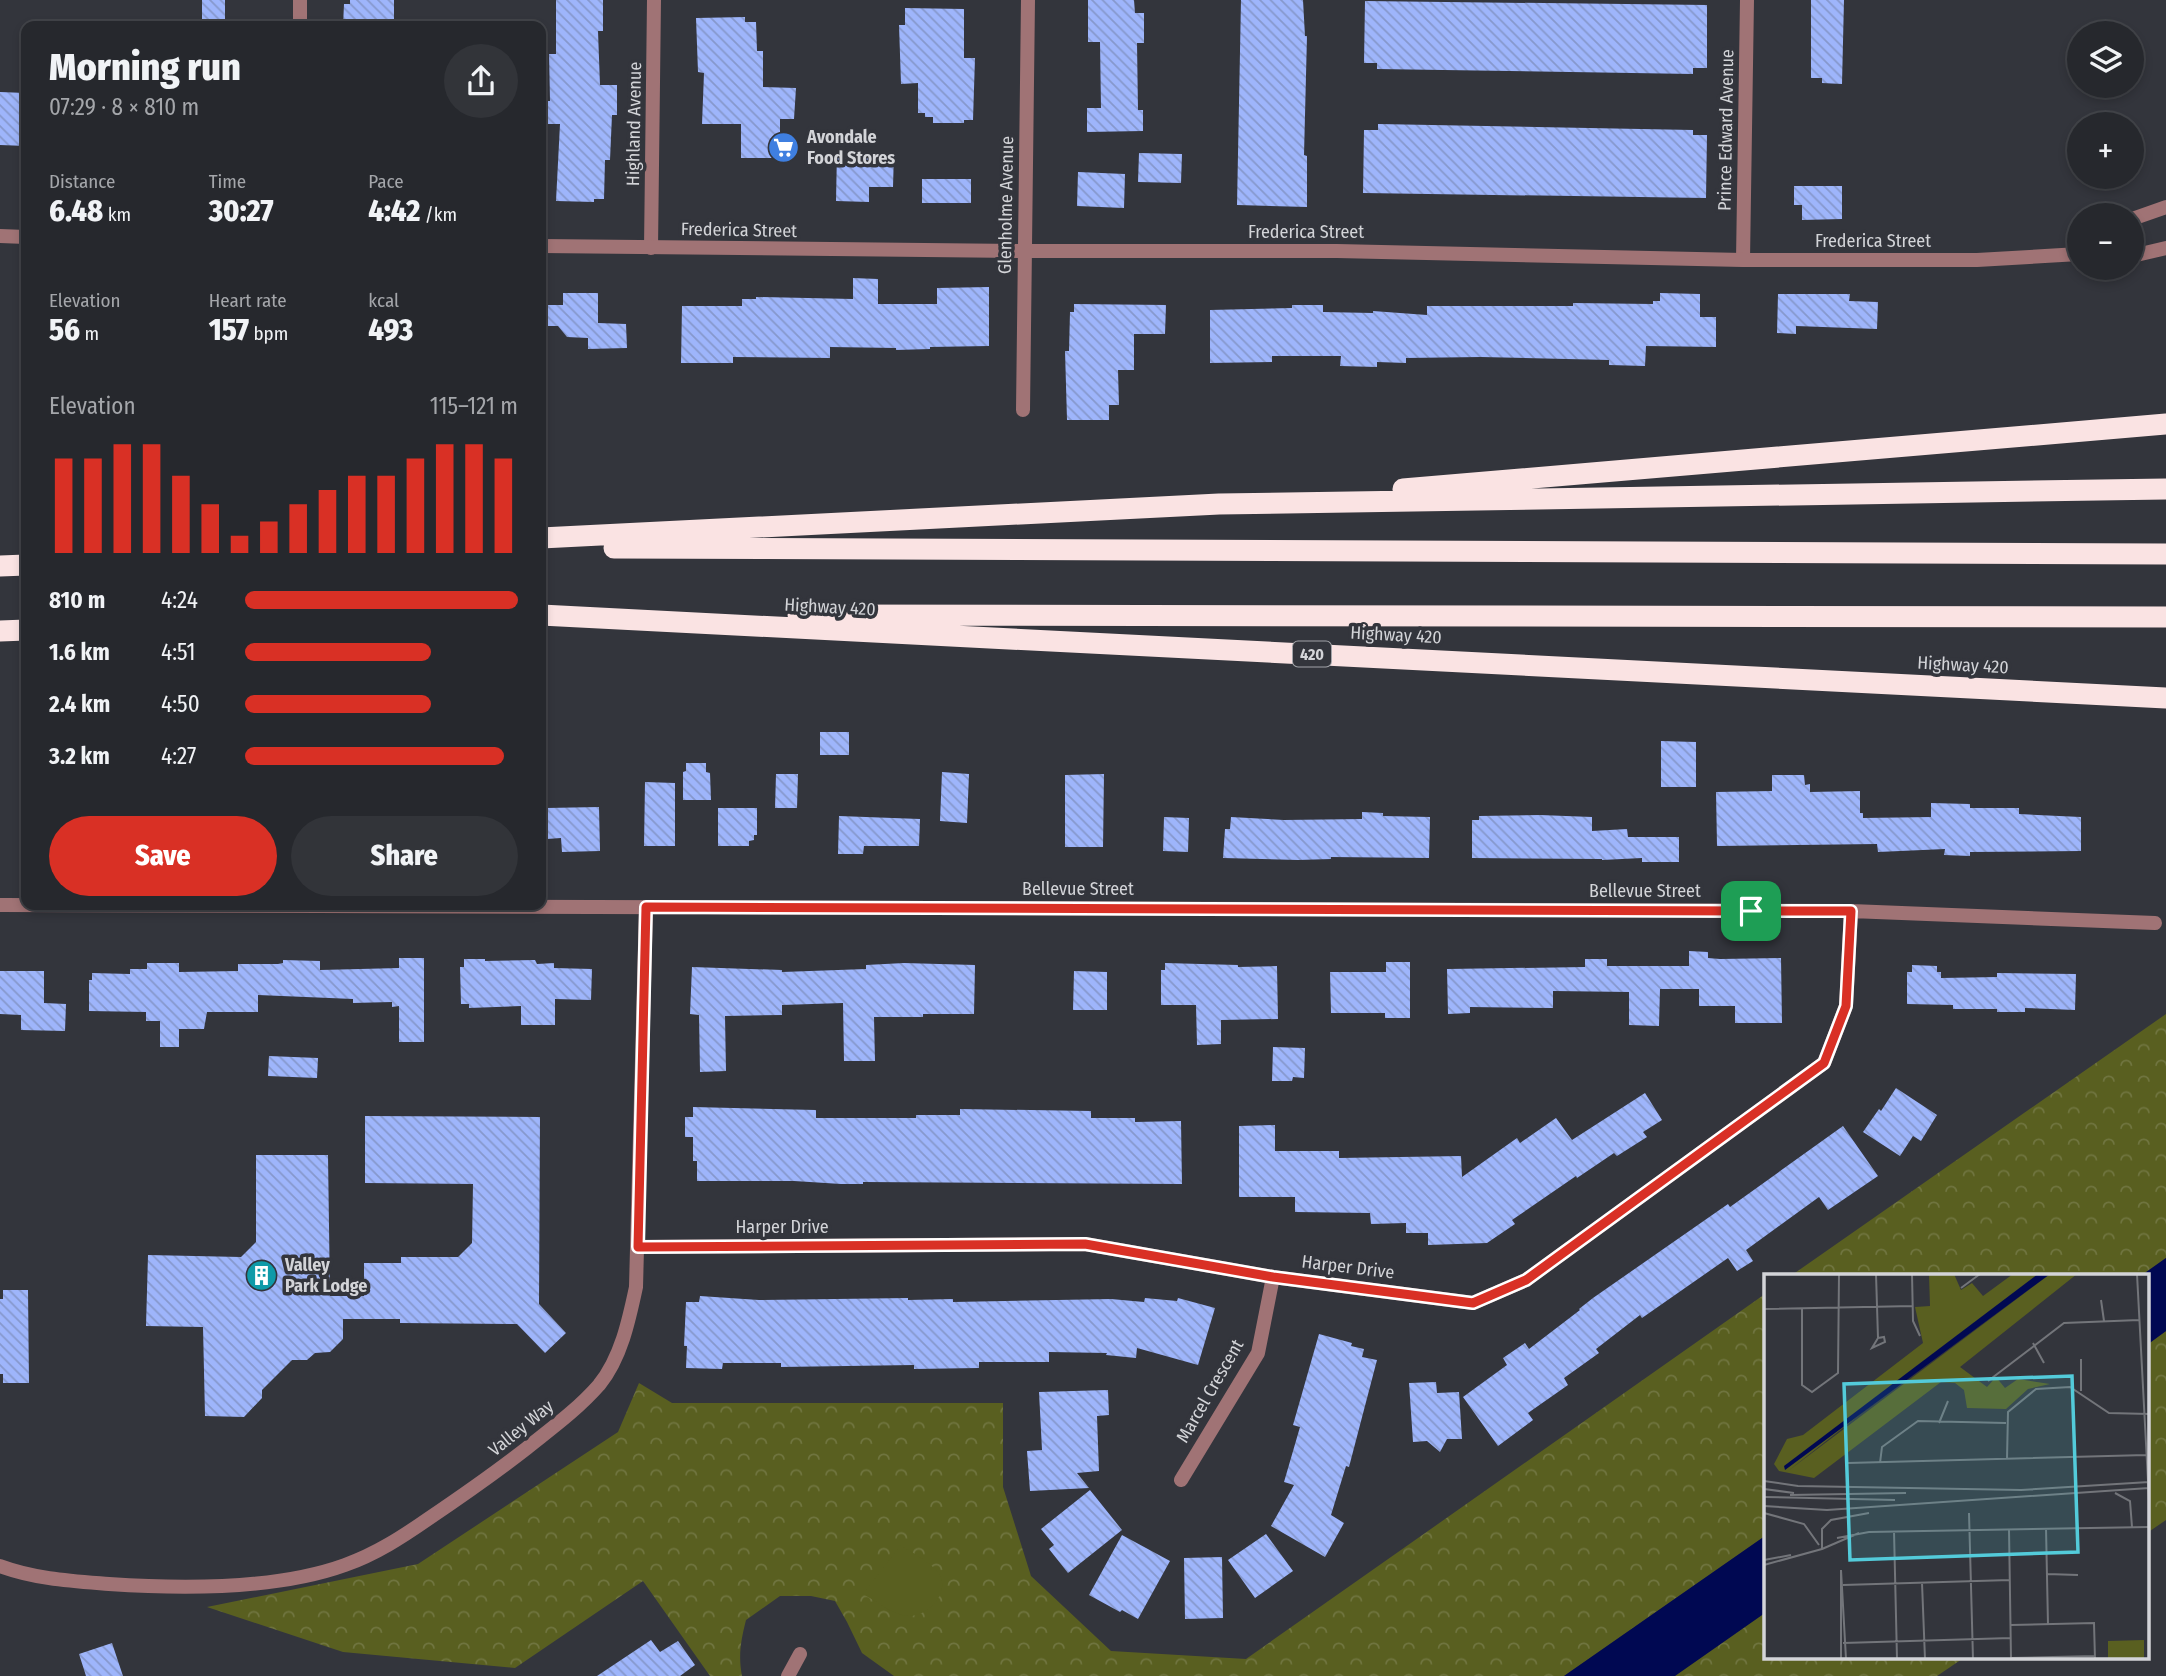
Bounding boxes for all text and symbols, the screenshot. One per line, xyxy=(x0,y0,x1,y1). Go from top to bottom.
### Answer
map controls xyxy=(2067,21,2144,280)
button: layers xyxy=(2067,21,2144,98)
text: Morning run xyxy=(49,44,241,90)
button: share xyxy=(444,44,518,118)
street label: Prince Edward Avenue xyxy=(1714,49,1738,211)
street label: Highland Avenue xyxy=(622,62,646,186)
text: 07:29 · 8 × 810 m xyxy=(49,93,199,121)
button: + xyxy=(2067,112,2144,189)
place label: Avondale Food Stores xyxy=(806,126,895,169)
supermarket icon: Avondale Food Stores xyxy=(767,130,801,164)
street label: Glenholme Avenue xyxy=(994,136,1018,274)
text: Distance xyxy=(49,170,116,193)
text: Time xyxy=(209,170,246,193)
text: Pace xyxy=(368,170,404,193)
text: 6.48 xyxy=(49,193,103,229)
text: 30:27 xyxy=(209,193,274,229)
text: 4:42 xyxy=(368,193,420,229)
text: km xyxy=(103,203,131,226)
text: /km xyxy=(420,203,457,226)
button: − xyxy=(2067,203,2144,280)
street label: Frederica Street xyxy=(681,218,797,242)
street label: Frederica Street xyxy=(1248,221,1364,243)
street label: Frederica Street xyxy=(1815,230,1931,252)
text: Elevation xyxy=(49,289,121,312)
text: Heart rate xyxy=(209,289,287,312)
text: kcal xyxy=(368,289,399,312)
text: 56 xyxy=(49,312,80,348)
text: 157 xyxy=(209,312,249,348)
text: 493 xyxy=(368,312,413,348)
text: m xyxy=(80,322,99,345)
text: bpm xyxy=(249,322,288,345)
text: Elevation xyxy=(49,392,136,420)
text: 115–121 m xyxy=(430,392,518,420)
text: 810 m xyxy=(49,586,105,614)
text: 4:24 xyxy=(161,586,198,614)
street label: Highway 420 xyxy=(784,594,876,620)
street label: Highway 420 xyxy=(1350,622,1442,648)
text: 1.6 km xyxy=(49,638,110,666)
text: 4:51 xyxy=(161,638,196,666)
road number: 420 xyxy=(1293,642,1331,666)
street label: Highway 420 xyxy=(1917,652,2009,678)
text: 2.4 km xyxy=(49,690,110,718)
text: 4:50 xyxy=(161,690,200,718)
text: 3.2 km xyxy=(49,742,110,770)
text: 4:27 xyxy=(161,742,196,770)
button: Save xyxy=(49,816,277,896)
button: Share xyxy=(291,816,518,896)
street label: Bellevue Street xyxy=(1022,878,1134,900)
street label: Bellevue Street xyxy=(1589,880,1701,902)
pin xyxy=(1721,881,1781,941)
icon: arrive xyxy=(1732,892,1770,930)
street label: Harper Drive xyxy=(735,1216,829,1238)
street label: Harper Drive xyxy=(1300,1250,1396,1284)
place label: Valley Park Lodge xyxy=(284,1254,368,1297)
building icon: Valley Park Lodge xyxy=(245,1258,279,1292)
inset map xyxy=(1764,1274,2148,1658)
street label: Marcel Crescent xyxy=(1172,1335,1248,1447)
street label: Valley Way xyxy=(484,1395,558,1461)

